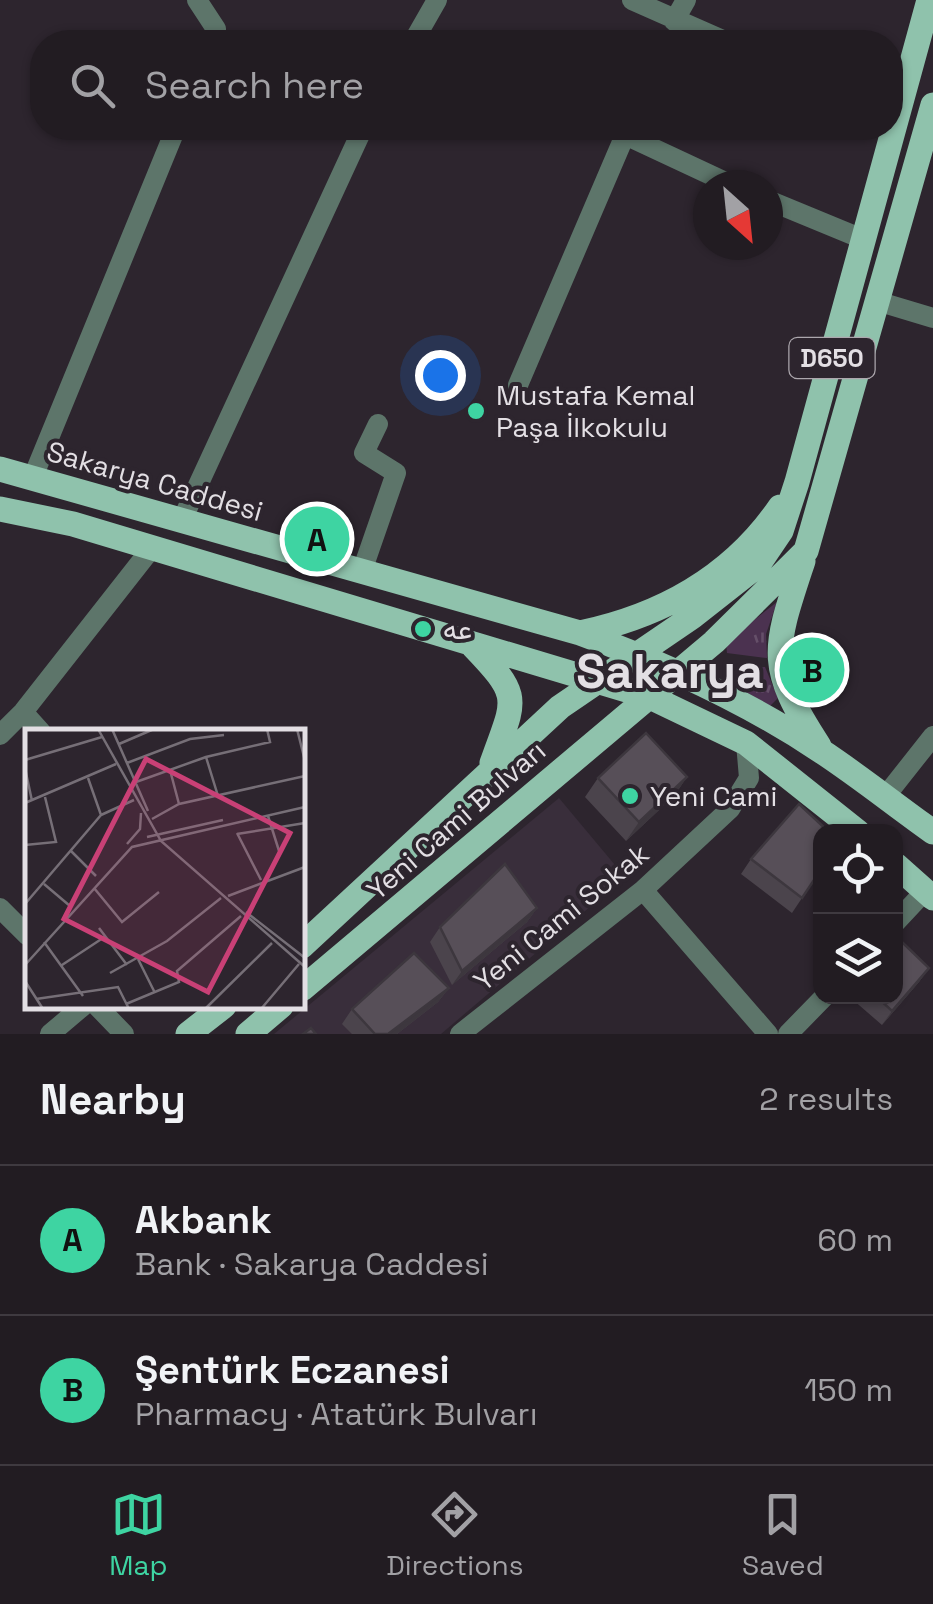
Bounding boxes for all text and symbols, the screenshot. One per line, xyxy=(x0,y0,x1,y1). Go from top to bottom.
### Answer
search box xyxy=(30,30,903,140)
icon: search xyxy=(65,58,120,113)
text: Search here xyxy=(145,61,364,109)
north arrow xyxy=(693,170,783,260)
road number: D650 xyxy=(790,338,874,378)
your location xyxy=(415,350,466,401)
place label: Mustafa Kemal Paşa İlkokulu xyxy=(496,377,695,445)
marker: Mustafa Kemal Paşa İlkokulu xyxy=(465,400,487,422)
street label: Sakarya Caddesi xyxy=(43,433,267,529)
pin: A xyxy=(284,502,350,576)
place label: عه xyxy=(443,611,472,647)
marker: عه xyxy=(412,618,434,640)
pin: B xyxy=(780,632,844,708)
district label: Sakarya xyxy=(576,641,764,702)
inset map xyxy=(25,729,305,1009)
street label: Yeni Cami Bulvarı xyxy=(359,732,553,908)
place label: Yeni Cami xyxy=(650,778,777,814)
marker: Yeni Cami xyxy=(619,785,641,807)
map controls xyxy=(813,824,903,1004)
button: locate xyxy=(813,824,903,914)
street label: Yeni Cami Sokak xyxy=(466,835,656,999)
button: layers xyxy=(813,914,903,1004)
text: Nearby xyxy=(40,1073,186,1126)
text: 2 results xyxy=(759,1079,893,1119)
text: Akbank xyxy=(135,1196,272,1244)
text: A xyxy=(62,1220,83,1260)
text: 60 m xyxy=(817,1220,893,1260)
text: Bank · Sakarya Caddesi xyxy=(135,1244,489,1284)
text: Şentürk Eczanesi xyxy=(135,1346,450,1394)
text: B xyxy=(62,1370,83,1410)
text: 150 m xyxy=(804,1370,893,1410)
text: Pharmacy · Atatürk Bulvarı xyxy=(135,1394,538,1434)
tab: Map xyxy=(109,1487,168,1583)
tab: Directions xyxy=(386,1487,523,1583)
tab: Saved xyxy=(742,1487,824,1583)

